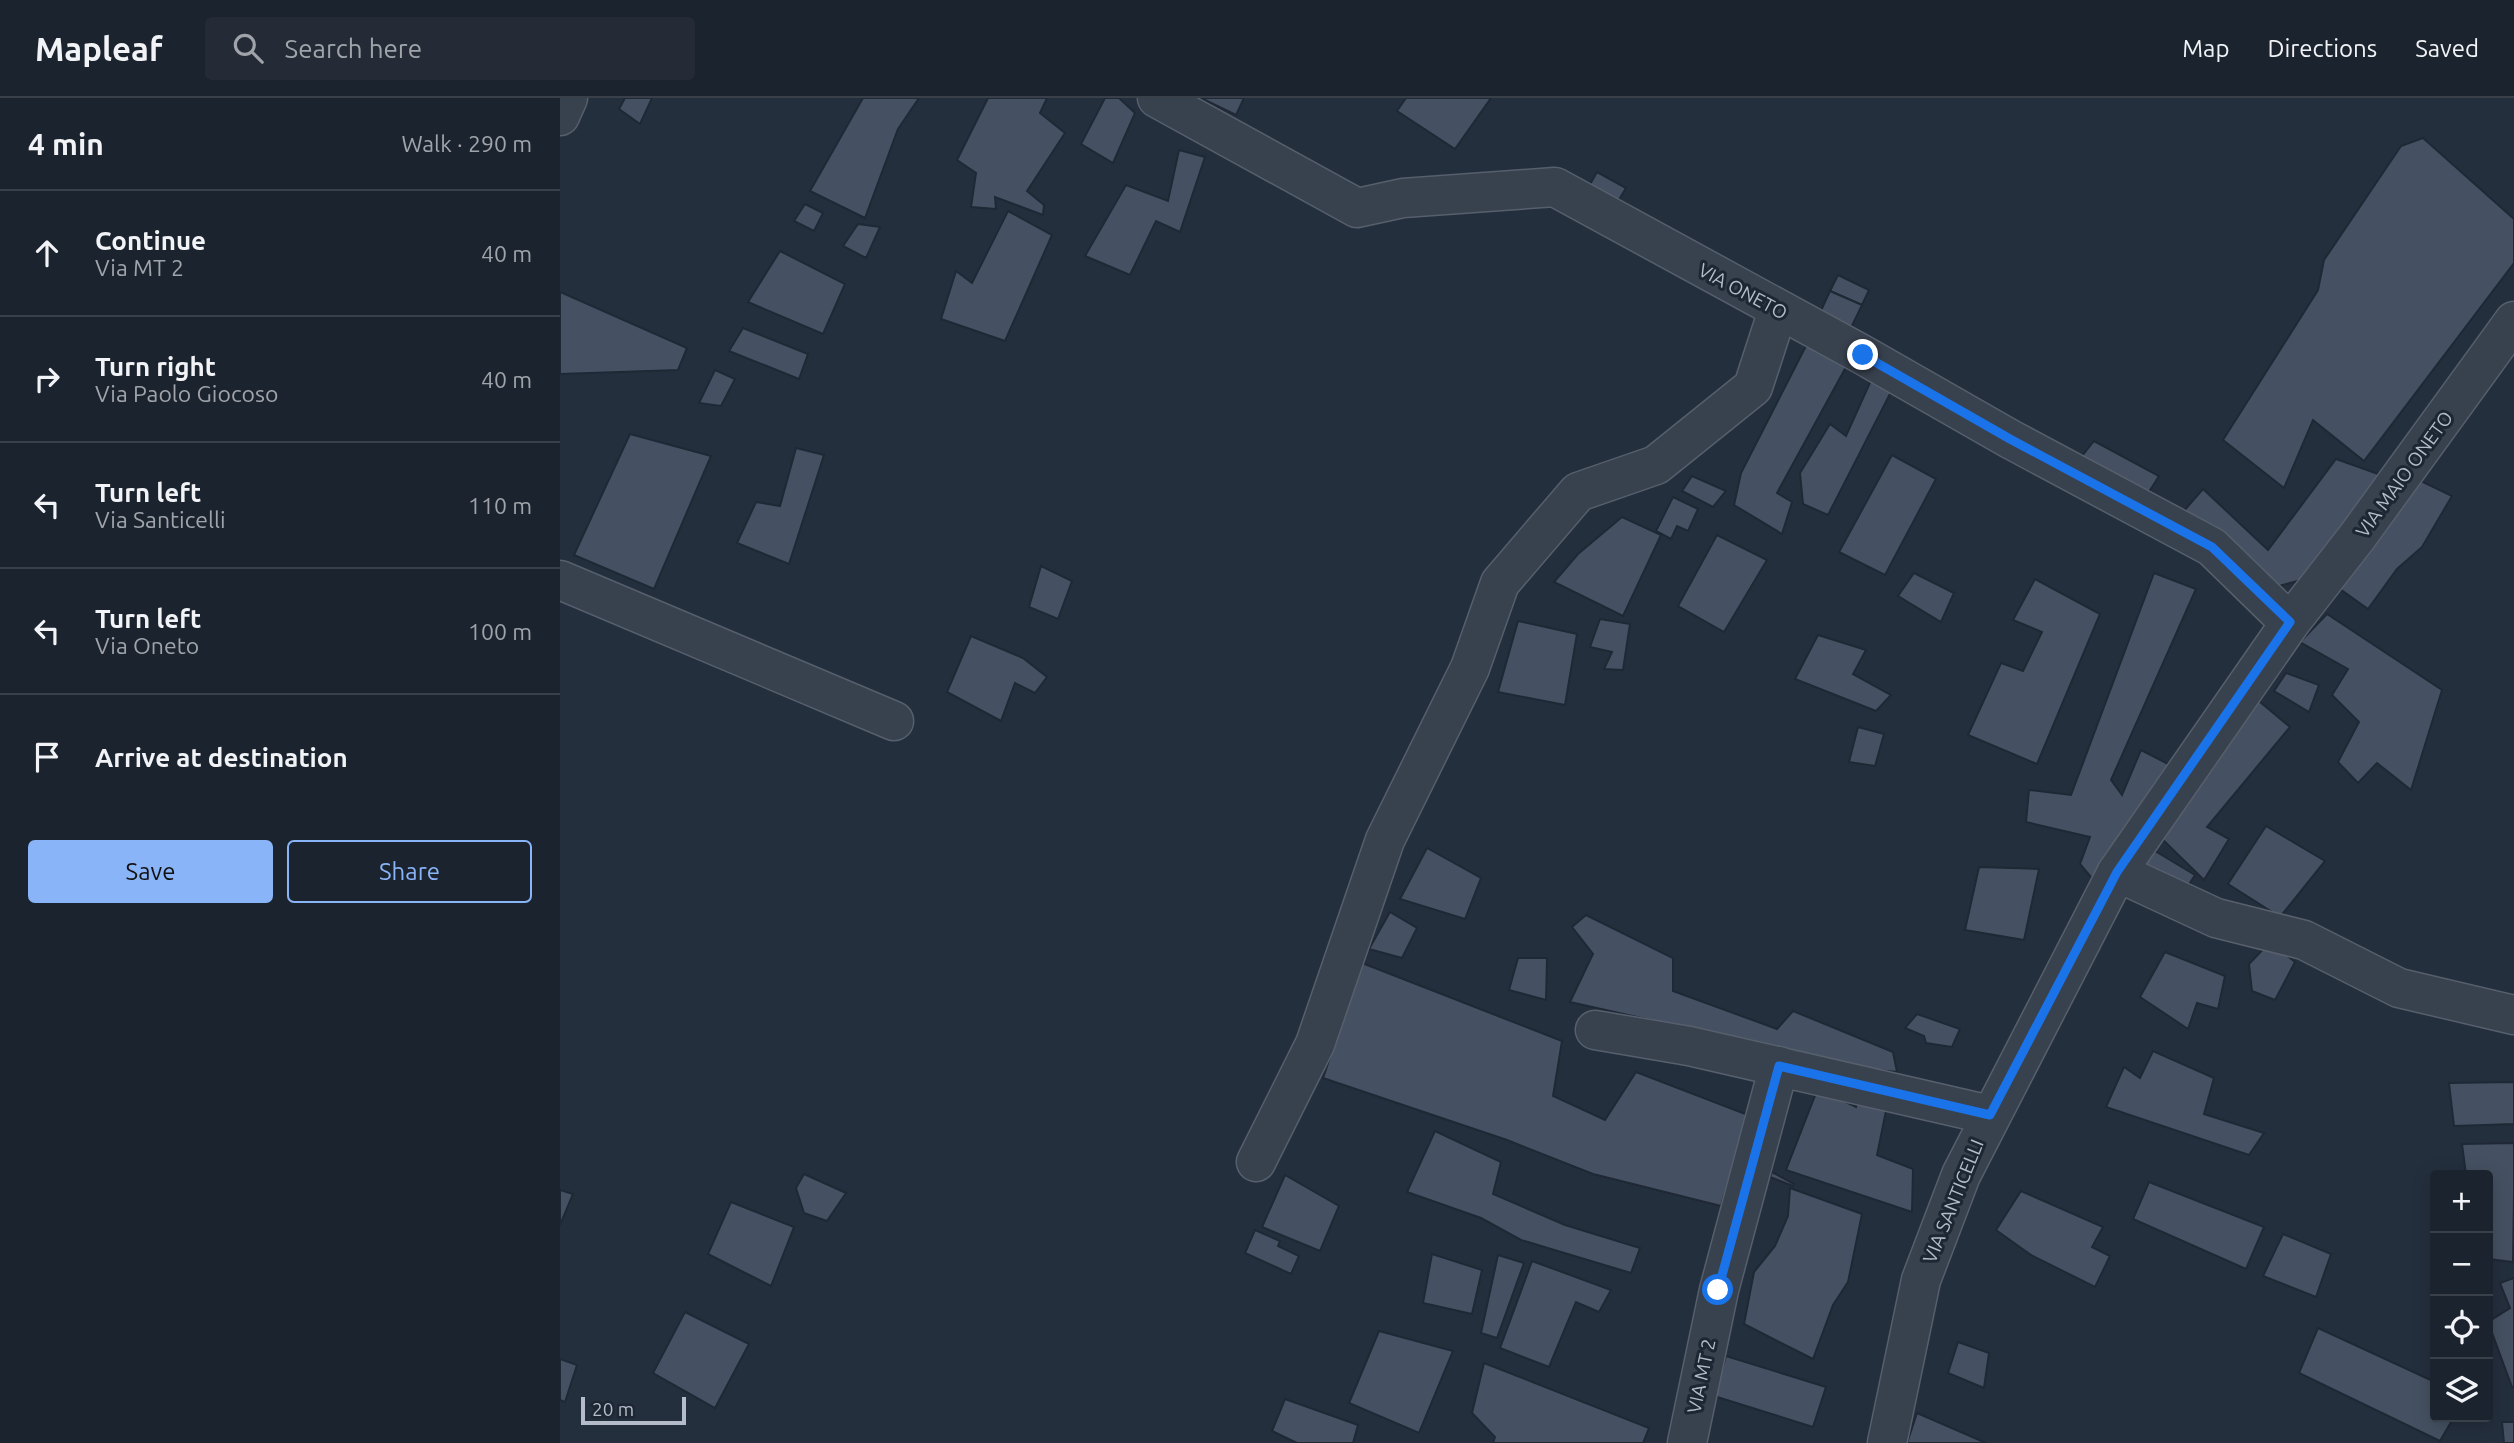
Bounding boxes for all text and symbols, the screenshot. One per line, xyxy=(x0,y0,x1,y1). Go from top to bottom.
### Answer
search box xyxy=(205,17,695,80)
icon: search xyxy=(229,29,267,67)
text: Mapleaf xyxy=(35,30,163,67)
text: Search here xyxy=(285,34,422,63)
text: Map xyxy=(2182,35,2229,62)
text: Directions xyxy=(2267,35,2377,62)
text: Saved xyxy=(2415,35,2479,62)
text: 4 min xyxy=(28,127,104,161)
text: Walk · 290 m xyxy=(401,131,532,156)
text: Continue xyxy=(95,226,206,255)
icon: ahead xyxy=(28,234,66,272)
text: 40 m xyxy=(481,241,532,266)
text: Via MT 2 xyxy=(95,255,184,280)
street label: VIA ONETO xyxy=(1695,258,1791,324)
route end xyxy=(1847,339,1878,370)
text: Turn right xyxy=(95,352,216,381)
icon: right xyxy=(28,360,66,398)
text: 40 m xyxy=(481,367,532,392)
text: Via Paolo Giocoso xyxy=(95,381,278,406)
street label: VIA MAIO ONETO xyxy=(2351,407,2457,541)
text: Turn left xyxy=(95,478,201,507)
icon: left xyxy=(28,486,66,524)
text: 110 m xyxy=(468,493,532,518)
text: Via Santicelli xyxy=(95,507,226,532)
text: Turn left xyxy=(95,604,201,633)
icon: left xyxy=(28,612,66,650)
text: 100 m xyxy=(468,619,532,644)
text: Via Oneto xyxy=(95,633,199,658)
icon: arrive xyxy=(28,738,66,776)
text: Arrive at destination xyxy=(95,743,348,772)
button: Save xyxy=(28,840,273,903)
button: Share xyxy=(287,840,532,903)
street label: VIA SANTICELLI xyxy=(1918,1136,1988,1266)
map controls xyxy=(2430,1170,2493,1422)
button: + xyxy=(2430,1170,2493,1233)
button: − xyxy=(2430,1233,2493,1296)
route start xyxy=(1702,1274,1733,1305)
button: locate xyxy=(2430,1296,2493,1359)
street label: VIA MT 2 xyxy=(1682,1337,1720,1415)
button: layers xyxy=(2430,1359,2493,1422)
scale bar xyxy=(581,1394,686,1426)
text: 20 m xyxy=(592,1398,634,1420)

